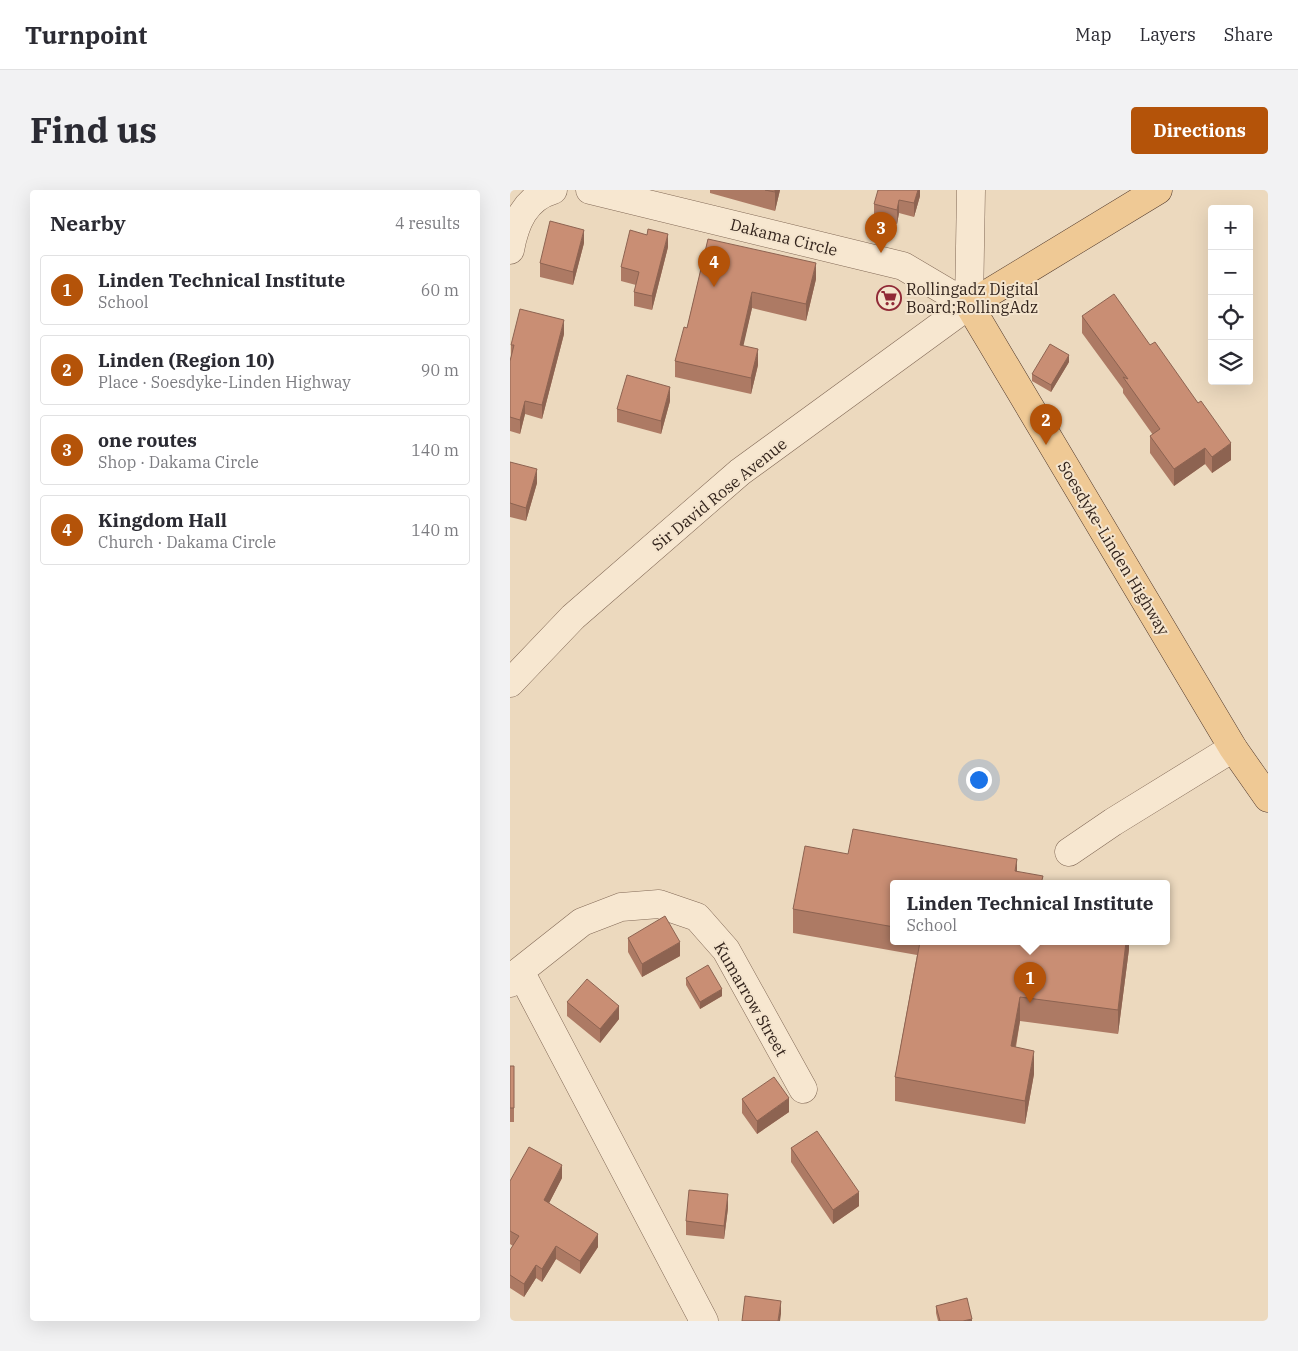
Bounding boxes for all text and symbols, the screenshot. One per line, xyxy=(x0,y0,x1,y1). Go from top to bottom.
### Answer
text: Turnpoint xyxy=(25,19,147,51)
text: Map xyxy=(1075,23,1112,46)
text: Layers xyxy=(1140,23,1196,46)
text: Share xyxy=(1224,23,1273,46)
text: Find us xyxy=(30,107,157,153)
button: Directions xyxy=(1131,107,1268,154)
map controls xyxy=(1208,205,1253,385)
button: + xyxy=(1208,205,1253,250)
text: Nearby xyxy=(50,209,126,237)
pin: 3 xyxy=(865,212,897,253)
text: 4 results xyxy=(395,213,460,233)
street label: Dakama Circle xyxy=(728,214,840,260)
pin: 4 xyxy=(698,246,730,287)
button: − xyxy=(1208,250,1253,295)
text: Linden Technical Institute xyxy=(98,268,345,292)
place label: Rollingadz Digital Board;RollingAdz xyxy=(906,279,1039,317)
text: 1 xyxy=(62,280,72,300)
text: 60 m xyxy=(421,280,459,300)
supermarket icon: Rollingadz Digital Board;RollingAdz xyxy=(876,285,902,311)
text: School xyxy=(98,292,149,312)
button: locate xyxy=(1208,295,1253,340)
button: layers xyxy=(1208,340,1253,385)
text: Linden (Region 10) xyxy=(98,348,274,372)
text: 2 xyxy=(62,360,72,380)
text: 90 m xyxy=(421,360,459,380)
text: Place · Soesdyke-Linden Highway xyxy=(98,372,351,392)
pin: 2 xyxy=(1030,404,1062,445)
text: one routes xyxy=(98,428,197,452)
street label: Sir David Rose Avenue xyxy=(647,433,791,555)
text: 3 xyxy=(62,440,72,460)
text: 140 m xyxy=(411,440,459,460)
text: Shop · Dakama Circle xyxy=(98,452,259,472)
street label: Soesdyke-Linden Highway xyxy=(1054,457,1174,639)
text: Kingdom Hall xyxy=(98,508,227,532)
text: 4 xyxy=(62,520,72,540)
text: 140 m xyxy=(411,520,459,540)
text: Church · Dakama Circle xyxy=(98,532,276,552)
your location xyxy=(966,767,992,793)
popup xyxy=(890,880,1170,945)
text: Linden Technical Institute xyxy=(906,891,1154,915)
text: School xyxy=(906,915,957,935)
street label: Kumarrow Street xyxy=(710,938,792,1060)
pin: 1 xyxy=(1014,962,1046,1003)

